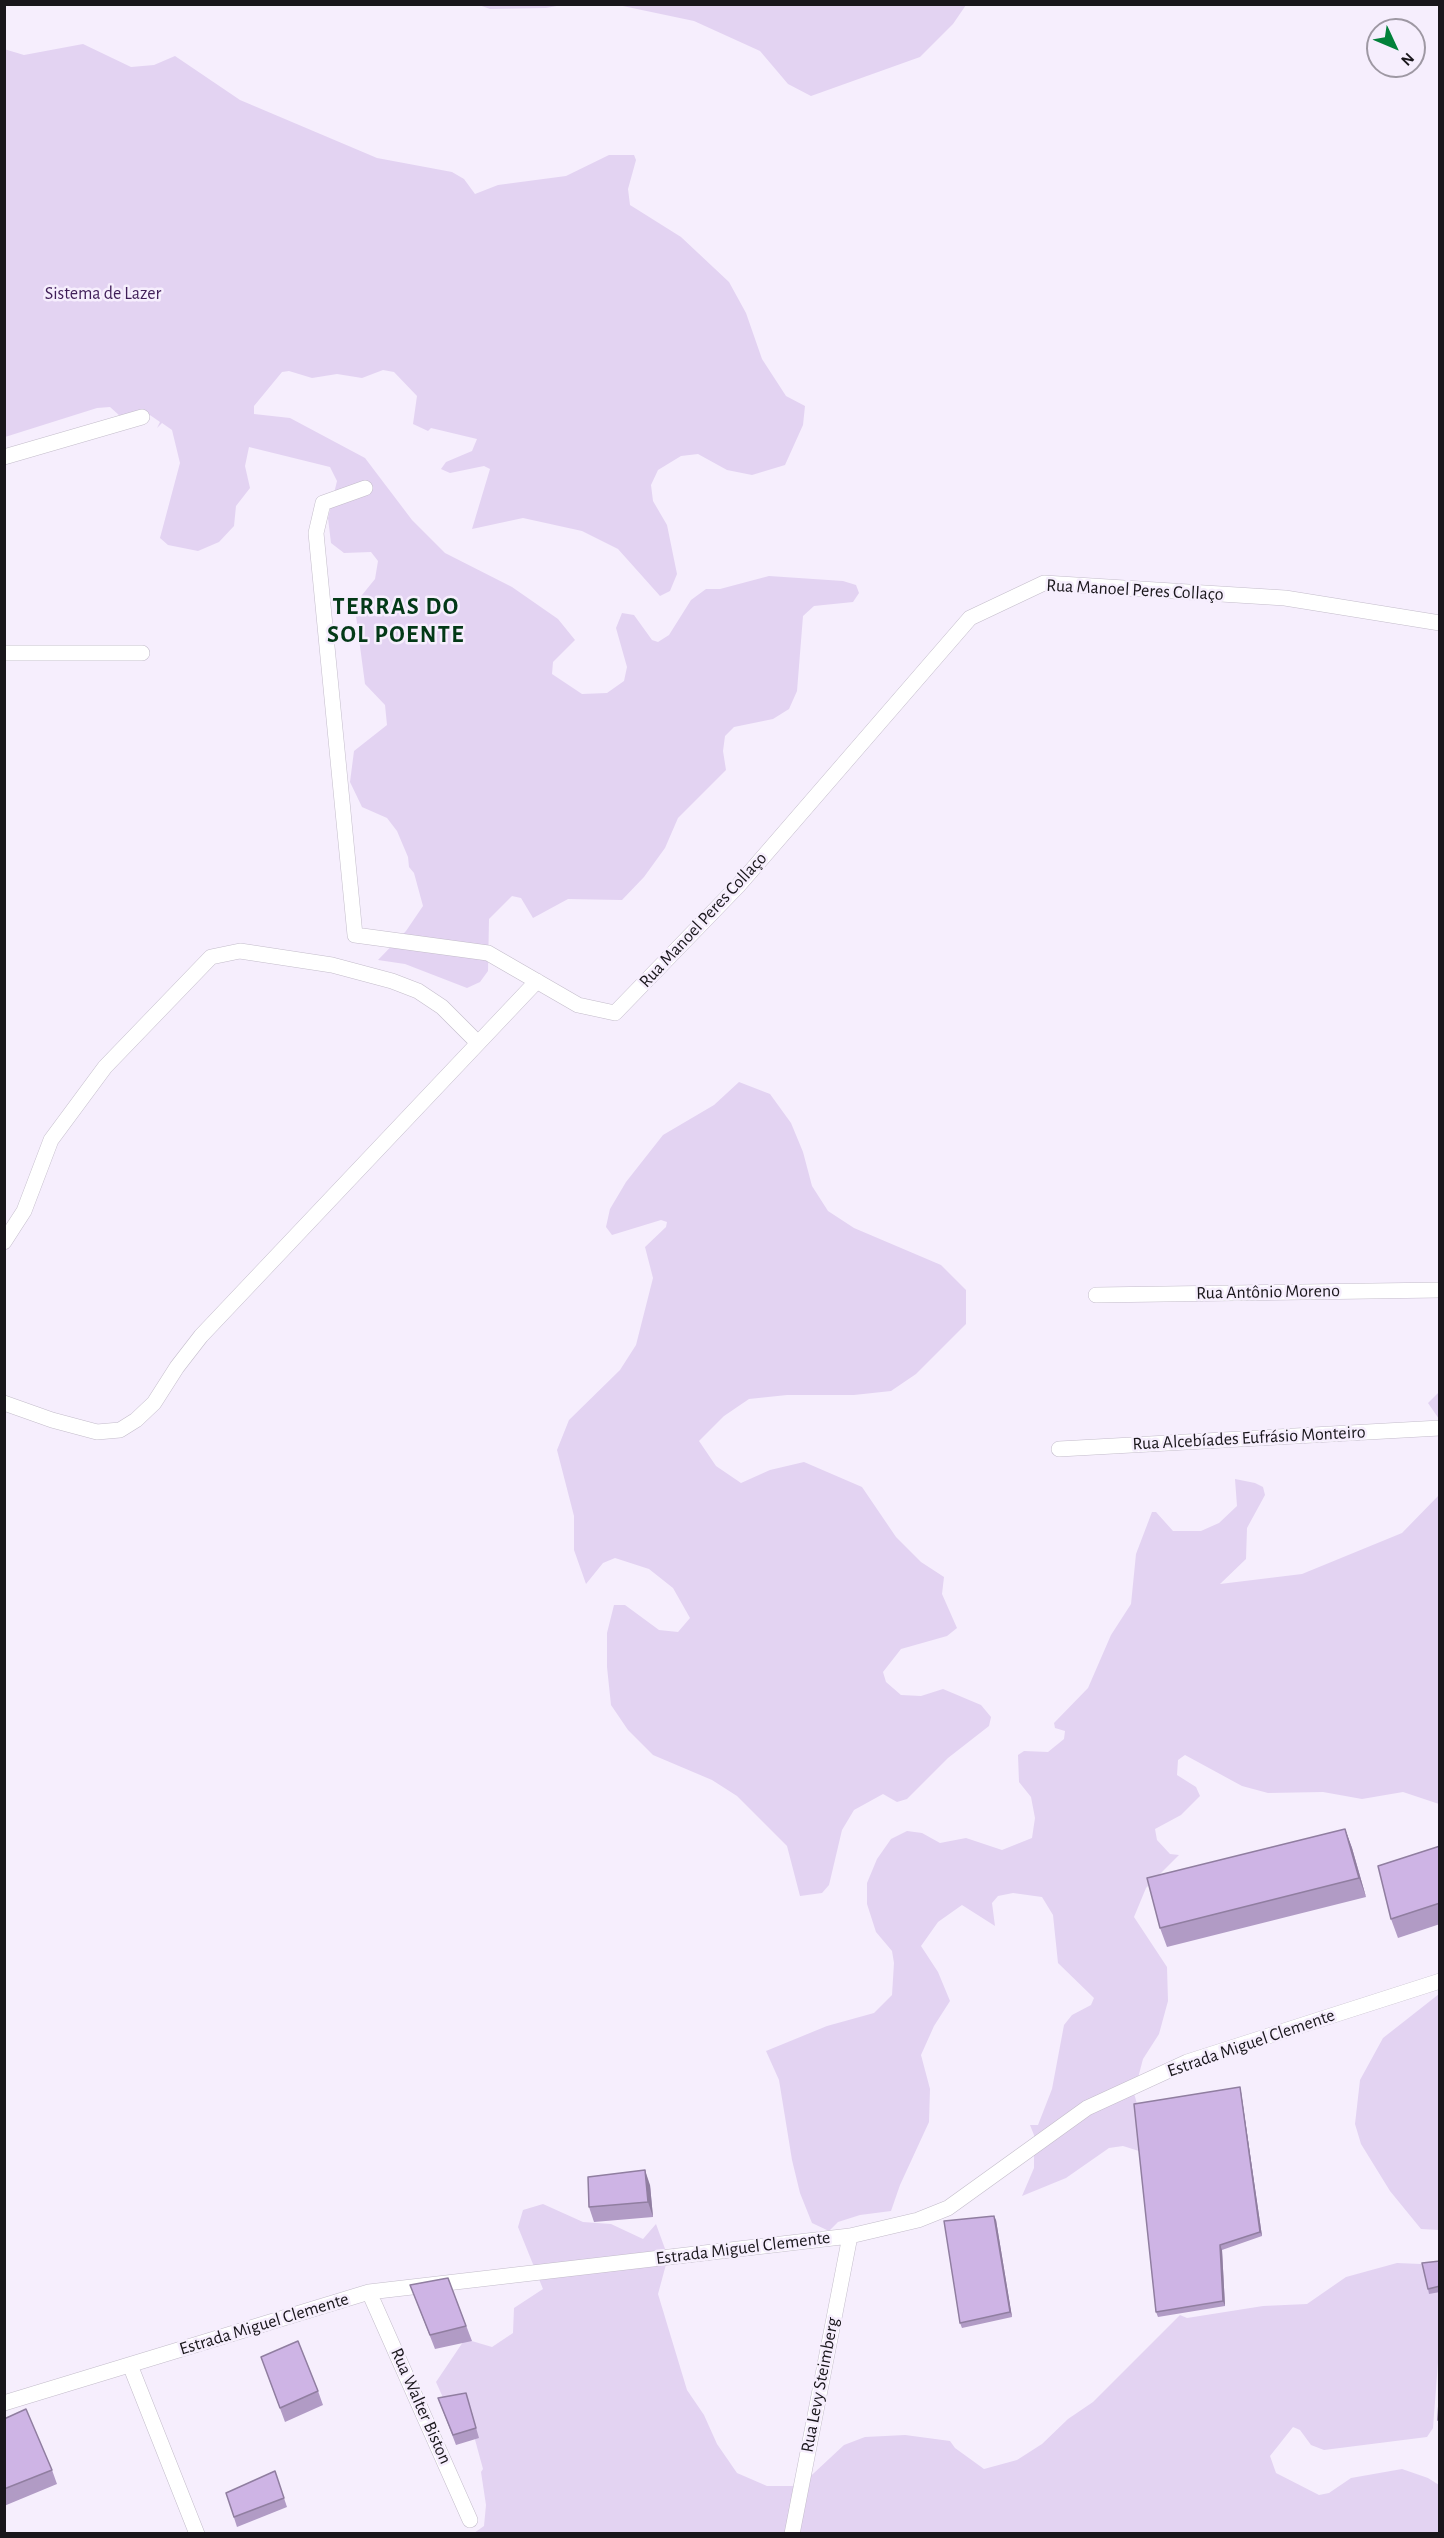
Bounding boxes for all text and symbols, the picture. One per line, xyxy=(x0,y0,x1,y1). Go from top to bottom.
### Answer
north arrow xyxy=(1366,18,1426,78)
text: N xyxy=(1398,50,1417,69)
park label: Sistema de Lazer xyxy=(45,283,161,305)
street label: Rua Manoel Peres Collaço xyxy=(1046,575,1224,605)
district label: TERRAS DO SOL POENTE xyxy=(327,593,465,649)
street label: Rua Manoel Peres Collaço xyxy=(635,848,771,992)
street label: Rua Antônio Moreno xyxy=(1196,1280,1340,1304)
street label: Rua Alcebíades Eufrásio Monteiro xyxy=(1132,1421,1366,1455)
street label: Estrada Miguel Clemente xyxy=(1164,2004,1338,2082)
street label: Estrada Miguel Clemente xyxy=(654,2227,832,2269)
street label: Estrada Miguel Clemente xyxy=(177,2288,351,2360)
street label: Rua Levy Steimberg xyxy=(796,2316,844,2454)
street label: Rua Walter Biston xyxy=(386,2345,456,2467)

